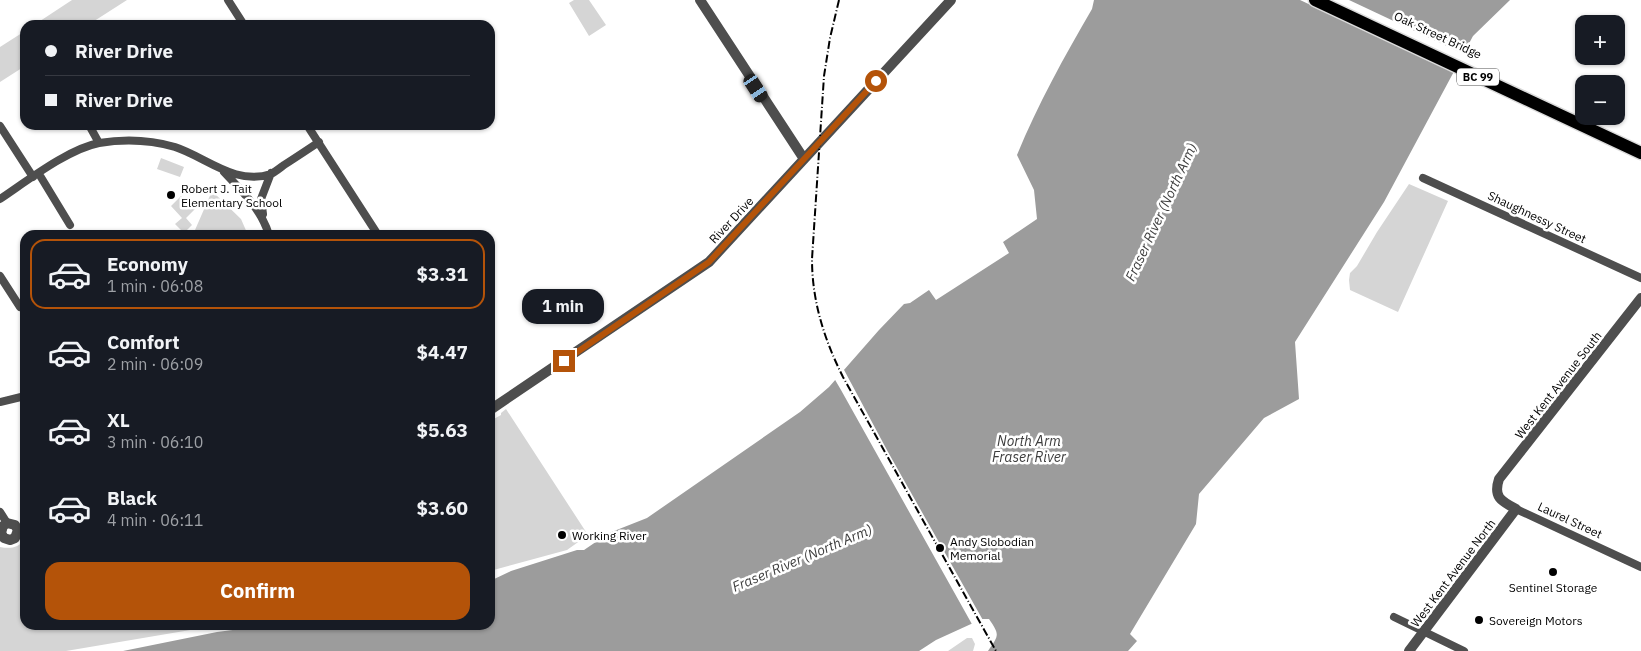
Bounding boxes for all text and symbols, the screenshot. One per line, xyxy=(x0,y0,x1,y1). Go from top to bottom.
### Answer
street label: Oak Street Bridge xyxy=(1392,8,1485,62)
map controls xyxy=(1575,15,1625,125)
button: + xyxy=(1575,15,1625,65)
text: River Drive xyxy=(75,39,173,63)
road number: BC 99 xyxy=(1457,68,1499,86)
route start xyxy=(865,70,887,92)
car xyxy=(741,71,770,105)
button: − xyxy=(1575,75,1625,125)
text: River Drive xyxy=(75,88,173,112)
water label: Fraser River (North Arm) xyxy=(1121,140,1201,284)
place label: Robert J. Tait Elementary School xyxy=(181,181,282,210)
street label: Shaughnessy Street xyxy=(1485,188,1589,246)
marker: Robert J. Tait Elementary School xyxy=(165,189,177,201)
street label: River Drive xyxy=(706,193,757,246)
icon: car xyxy=(47,252,92,297)
text: Economy xyxy=(107,252,188,276)
text: $3.31 xyxy=(416,262,468,286)
text: 1 min · 06:08 xyxy=(107,276,203,296)
callout: 1 min xyxy=(523,288,605,324)
text: 1 min xyxy=(542,296,584,316)
street label: West Kent Avenue South xyxy=(1511,328,1605,442)
icon: car xyxy=(47,330,92,375)
text: Comfort xyxy=(107,330,180,354)
text: $4.47 xyxy=(416,340,468,364)
route end xyxy=(553,350,575,372)
text: 2 min · 06:09 xyxy=(107,354,203,374)
icon: car xyxy=(47,408,92,453)
text: XL xyxy=(107,408,130,432)
text: $5.63 xyxy=(416,418,468,442)
text: 3 min · 06:10 xyxy=(107,432,203,452)
water label: North Arm Fraser River xyxy=(992,432,1067,466)
icon: car xyxy=(47,486,92,531)
text: Black xyxy=(107,486,157,510)
text: $3.60 xyxy=(416,496,468,520)
street label: Laurel Street xyxy=(1535,499,1605,541)
text: 4 min · 06:11 xyxy=(107,510,203,530)
street label: West Kent Avenue North xyxy=(1408,516,1498,630)
water label: Fraser River (North Arm) xyxy=(729,520,875,596)
place label: Working River xyxy=(572,528,647,543)
marker: Working River xyxy=(556,529,568,541)
place label: Andy Slobodian Memorial xyxy=(950,534,1034,563)
marker: Andy Slobodian Memorial xyxy=(934,542,946,554)
button: Confirm xyxy=(45,562,470,620)
marker: Sentinel Storage xyxy=(1547,566,1559,578)
place label: Sentinel Storage xyxy=(1509,580,1598,595)
place label: Sovereign Motors xyxy=(1489,613,1583,628)
marker: Sovereign Motors xyxy=(1473,614,1485,626)

